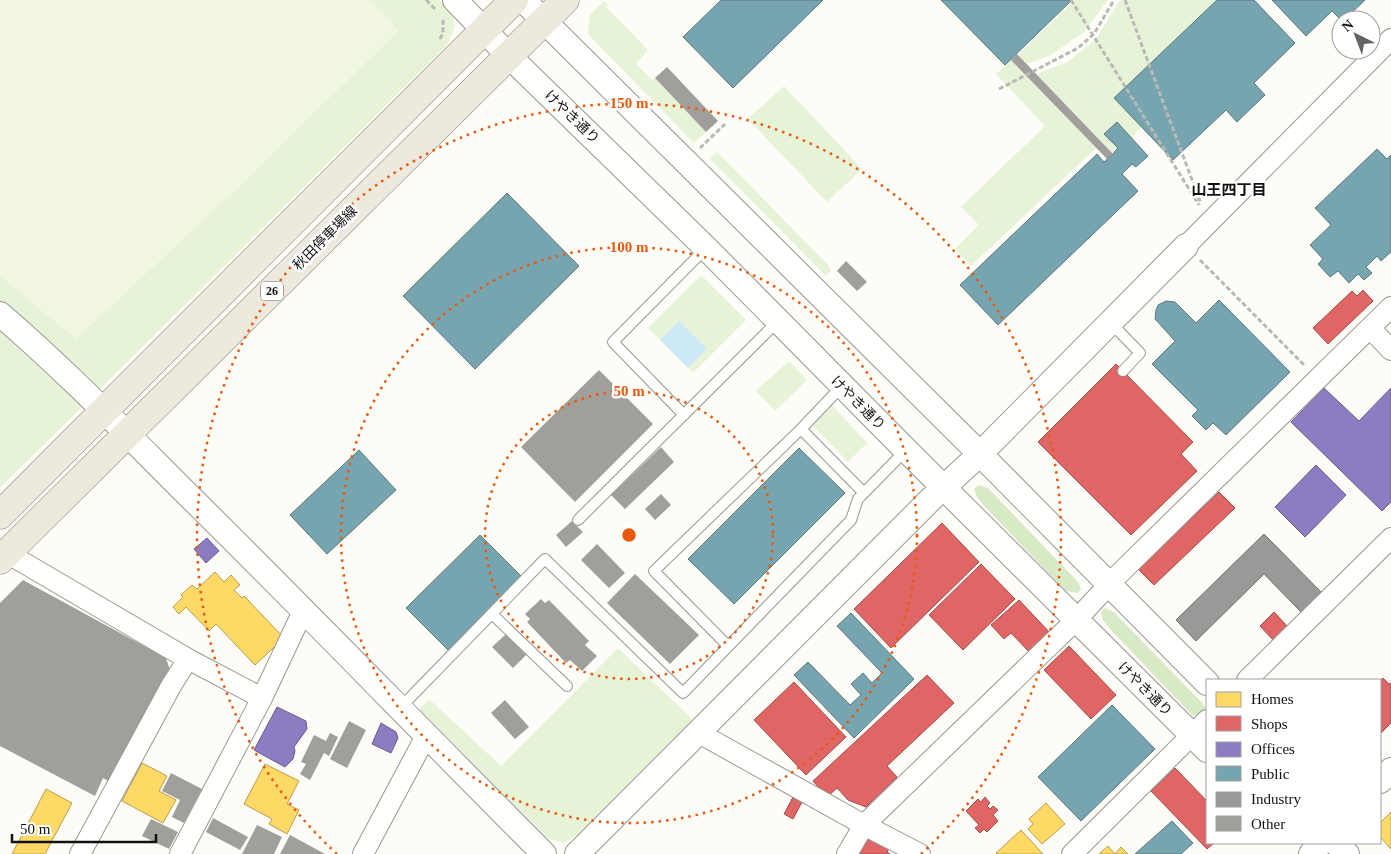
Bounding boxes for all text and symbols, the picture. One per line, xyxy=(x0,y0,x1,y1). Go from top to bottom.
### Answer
north arrow xyxy=(1331,10,1381,60)
text: N xyxy=(1339,17,1356,35)
street label: けやき通り xyxy=(542,87,602,147)
text: 150 m xyxy=(610,95,649,111)
district label: 山王四丁目 xyxy=(1191,182,1267,198)
street label: 秋田停車場線 xyxy=(290,203,360,273)
text: 100 m xyxy=(610,239,649,255)
road number: 26 xyxy=(261,282,283,300)
street label: けやき通り xyxy=(828,373,888,433)
text: 50 m xyxy=(613,383,645,399)
centre of rings xyxy=(620,526,638,544)
street label: けやき通り xyxy=(1115,659,1175,719)
legend xyxy=(1206,679,1381,844)
text: Homes xyxy=(1251,691,1294,707)
text: Shops xyxy=(1251,716,1288,732)
text: Offices xyxy=(1251,741,1295,757)
text: Public xyxy=(1251,766,1290,782)
text: Industry xyxy=(1251,791,1301,807)
scale bar xyxy=(12,812,156,844)
text: Other xyxy=(1251,816,1285,832)
text: 50 m xyxy=(20,821,51,837)

